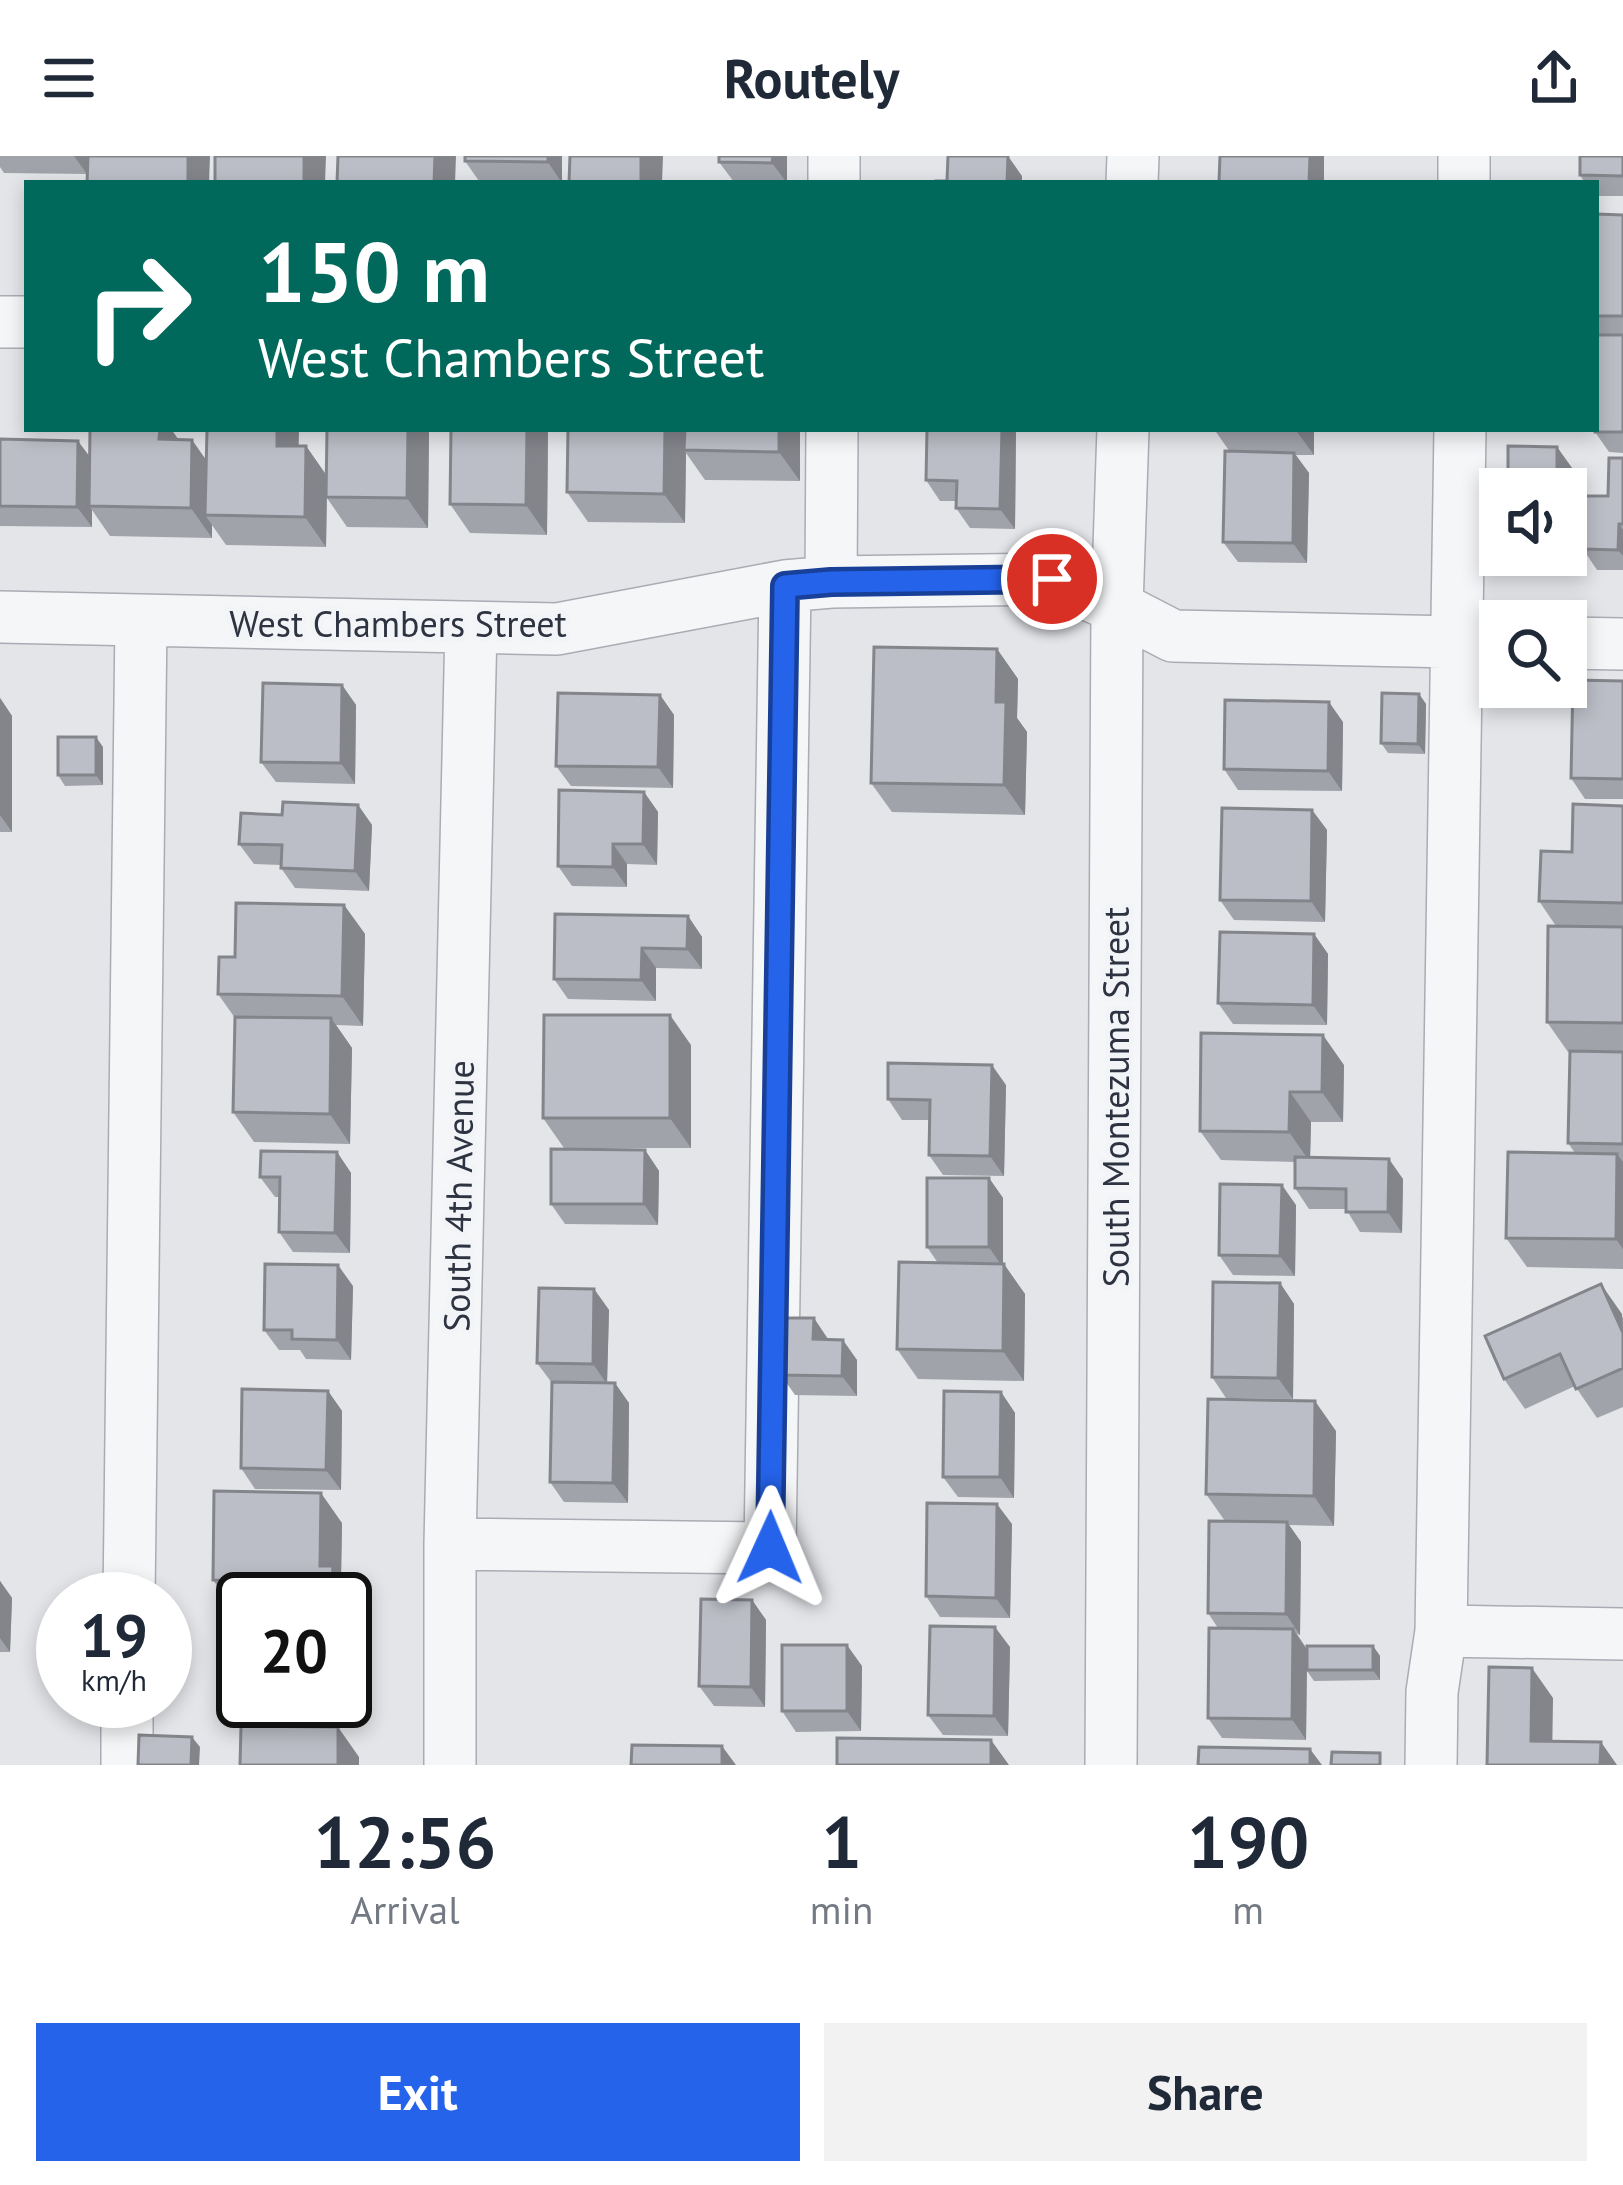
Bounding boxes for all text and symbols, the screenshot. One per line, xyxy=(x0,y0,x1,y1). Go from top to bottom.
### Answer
text: Routely xyxy=(724,43,899,113)
icon: menu xyxy=(36,45,102,111)
icon: share xyxy=(1521,45,1587,111)
text: 150 m xyxy=(258,216,490,325)
icon: right xyxy=(60,228,216,384)
text: West Chambers Street xyxy=(258,322,764,392)
map controls xyxy=(1479,468,1587,708)
button: sound xyxy=(1479,468,1587,576)
pin xyxy=(1001,528,1103,630)
icon: arrive xyxy=(1019,546,1085,612)
street label: West Chambers Street xyxy=(229,600,567,647)
button: search xyxy=(1479,600,1587,708)
street label: South Montezuma Street xyxy=(1092,907,1139,1287)
street label: South 4th Avenue xyxy=(432,1060,484,1332)
position arrow xyxy=(707,1485,833,1611)
speed limit sign: 20 xyxy=(216,1572,372,1728)
text: 19 xyxy=(80,1596,148,1674)
text: km/h xyxy=(81,1660,147,1699)
text: 12:56 xyxy=(314,1795,496,1888)
text: 1 xyxy=(821,1795,862,1888)
text: 190 xyxy=(1187,1795,1309,1888)
text: Arrival xyxy=(350,1884,460,1935)
text: min xyxy=(810,1884,873,1935)
text: m xyxy=(1232,1884,1264,1935)
button: Exit xyxy=(36,2023,800,2161)
button: Share xyxy=(824,2023,1587,2161)

